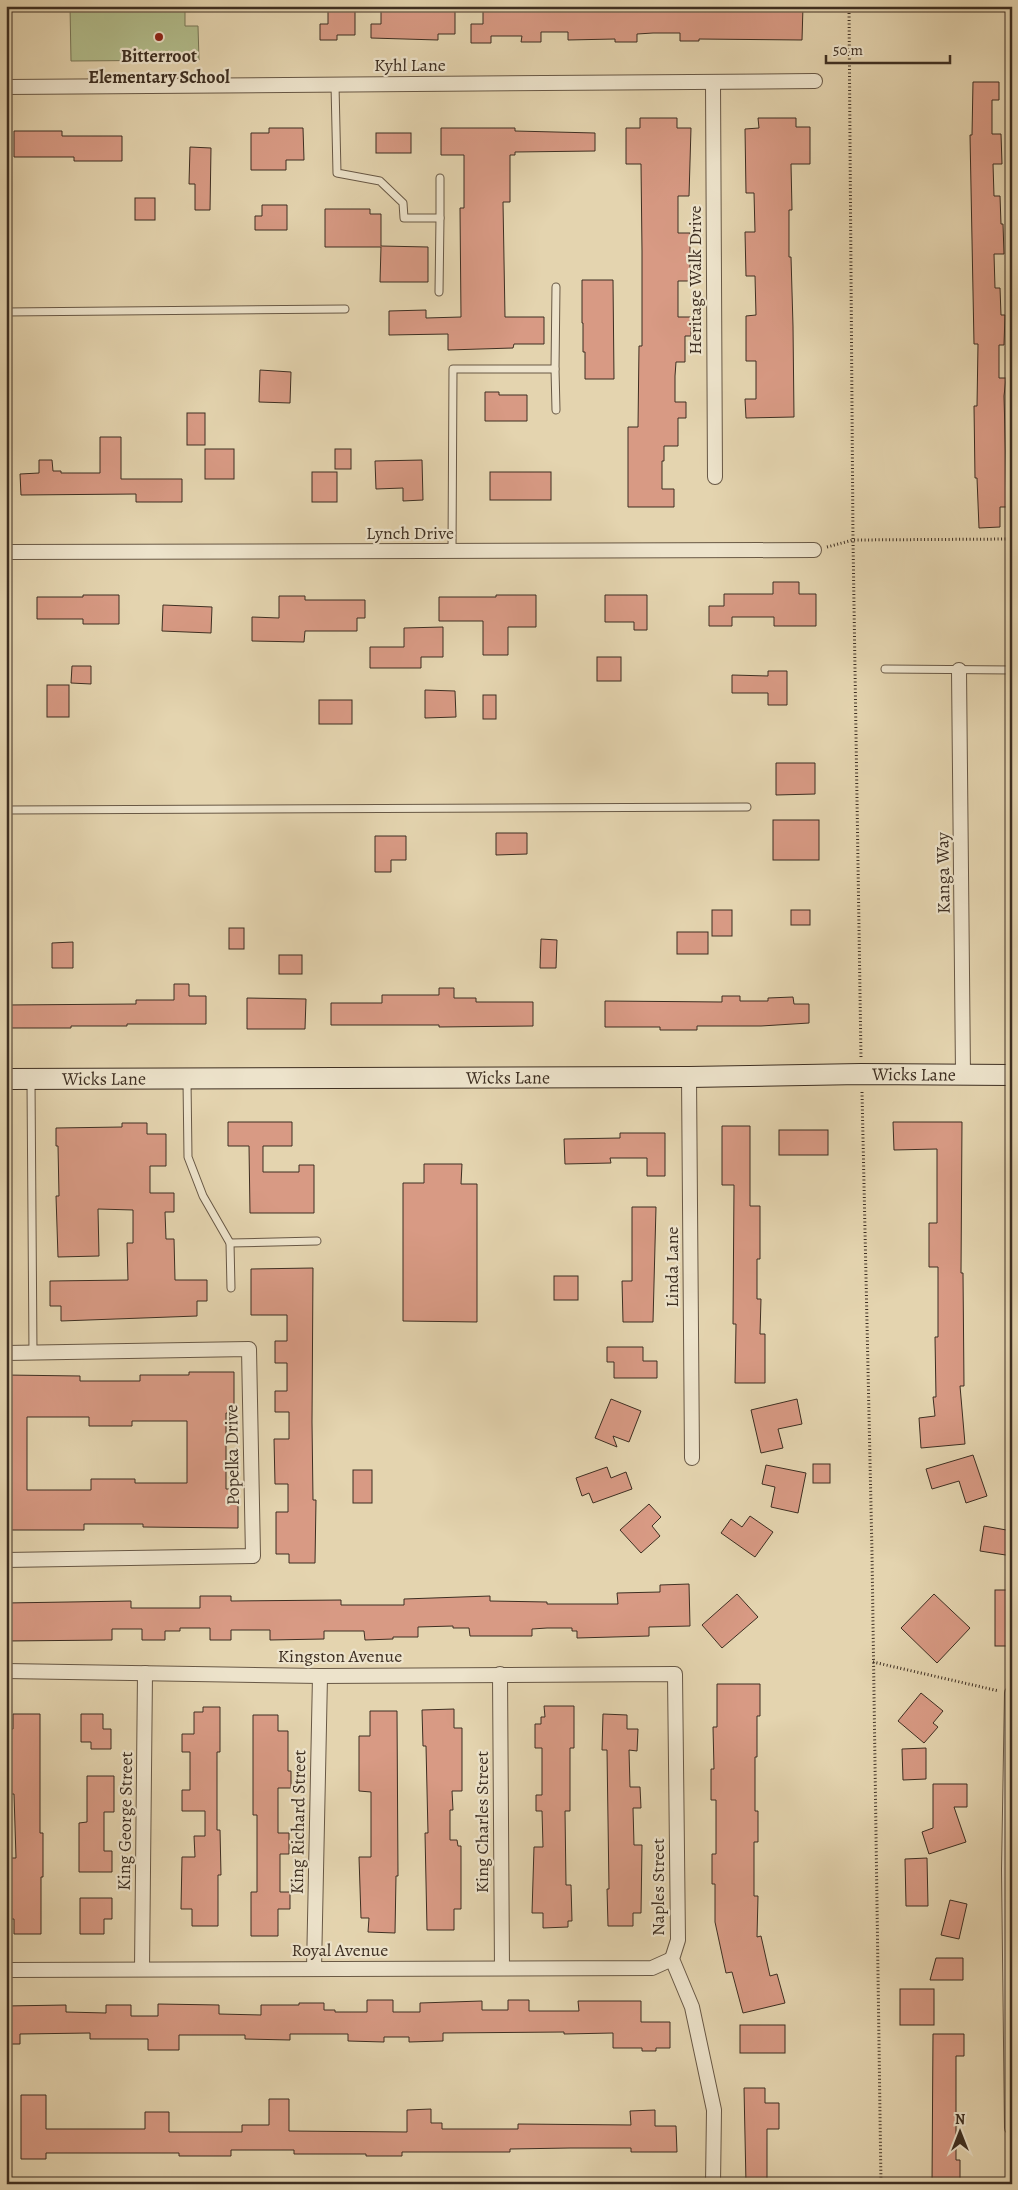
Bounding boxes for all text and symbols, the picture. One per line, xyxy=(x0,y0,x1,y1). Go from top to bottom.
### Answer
marker: Bitterroot Elementary School xyxy=(153,31,165,43)
scale bar xyxy=(826,32,949,64)
text: 50 m xyxy=(833,40,863,60)
place label: Bitterroot Elementary School xyxy=(88,44,230,89)
street label: Kyhl Lane xyxy=(374,53,446,77)
street label: Heritage Walk Drive xyxy=(683,205,707,355)
street label: Lynch Drive xyxy=(366,521,454,545)
street label: Kanga Way xyxy=(930,831,956,914)
street label: Wicks Lane xyxy=(871,1062,956,1087)
street label: Wicks Lane xyxy=(465,1065,550,1090)
street label: Wicks Lane xyxy=(61,1067,146,1091)
street label: Linda Lane xyxy=(660,1226,684,1308)
street label: Popelka Drive xyxy=(219,1404,245,1506)
street label: Kingston Avenue xyxy=(278,1644,402,1668)
street label: King Richard Street xyxy=(285,1749,311,1894)
street label: King George Street xyxy=(112,1751,138,1891)
street label: King Charles Street xyxy=(470,1751,494,1893)
street label: Naples Street xyxy=(646,1838,670,1936)
street label: Royal Avenue xyxy=(292,1938,388,1962)
north arrow xyxy=(936,2108,986,2158)
text: N xyxy=(955,2110,965,2129)

